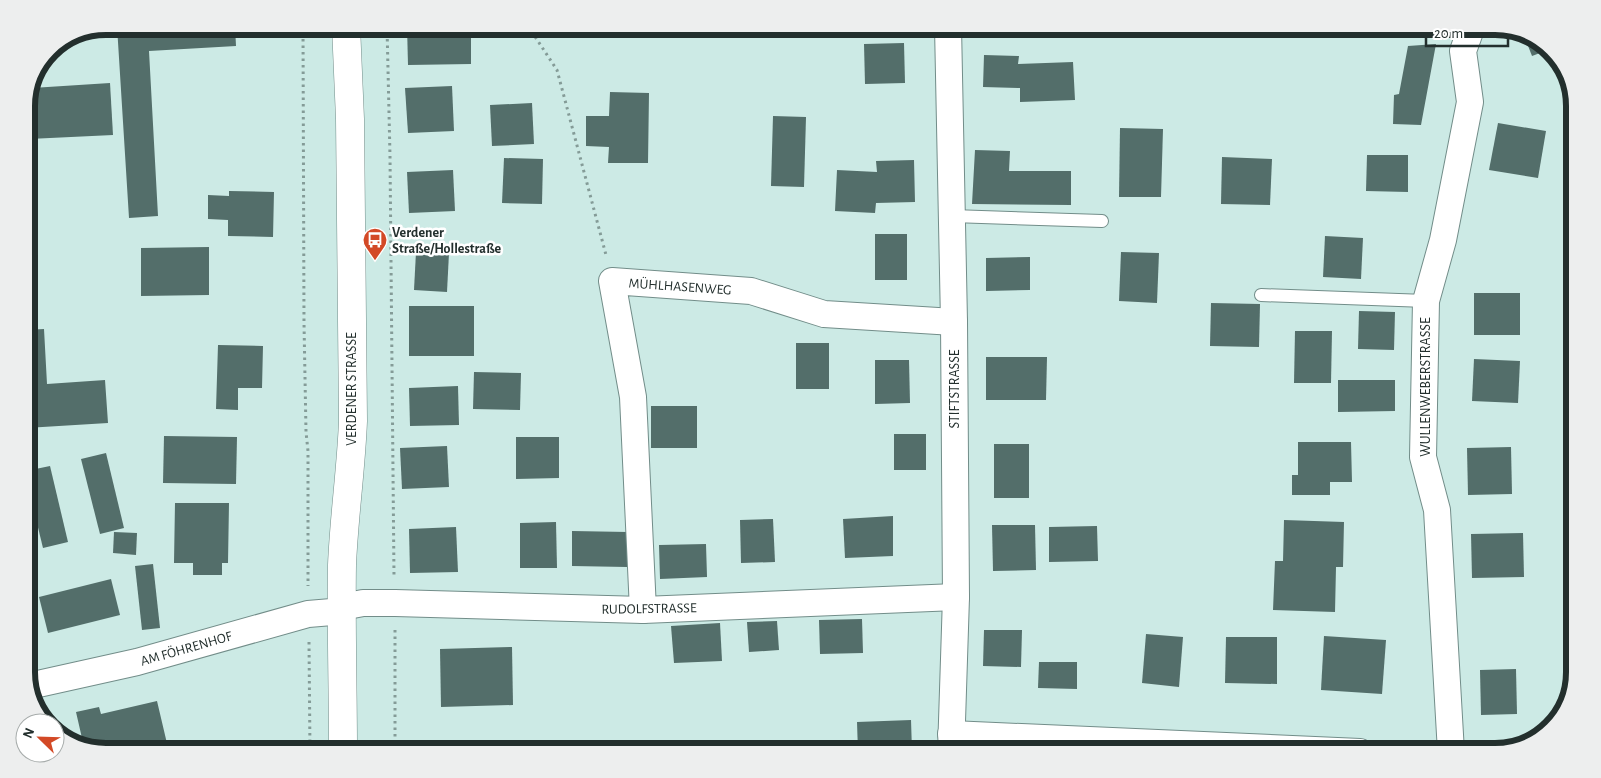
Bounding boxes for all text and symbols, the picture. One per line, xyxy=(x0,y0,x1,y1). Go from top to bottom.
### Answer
scale bar xyxy=(1426,15,1508,47)
text: 20 m xyxy=(1434,26,1463,41)
place label: Verdener Straße/Hollestraße xyxy=(392,226,501,256)
bus stop icon: Verdener Straße/Hollestraße xyxy=(362,227,388,261)
street label: MÜHLHASENWEG xyxy=(628,273,732,298)
street label: WULLENWEBERSTRASSE xyxy=(1419,317,1433,457)
street label: VERDENER STRASSE xyxy=(345,332,359,446)
street label: STIFTSTRASSE xyxy=(948,349,962,429)
street label: RUDOLFSTRASSE xyxy=(601,601,697,617)
street label: AM FÖHRENHOF xyxy=(138,626,234,669)
north arrow xyxy=(15,713,65,763)
text: N xyxy=(21,726,37,741)

